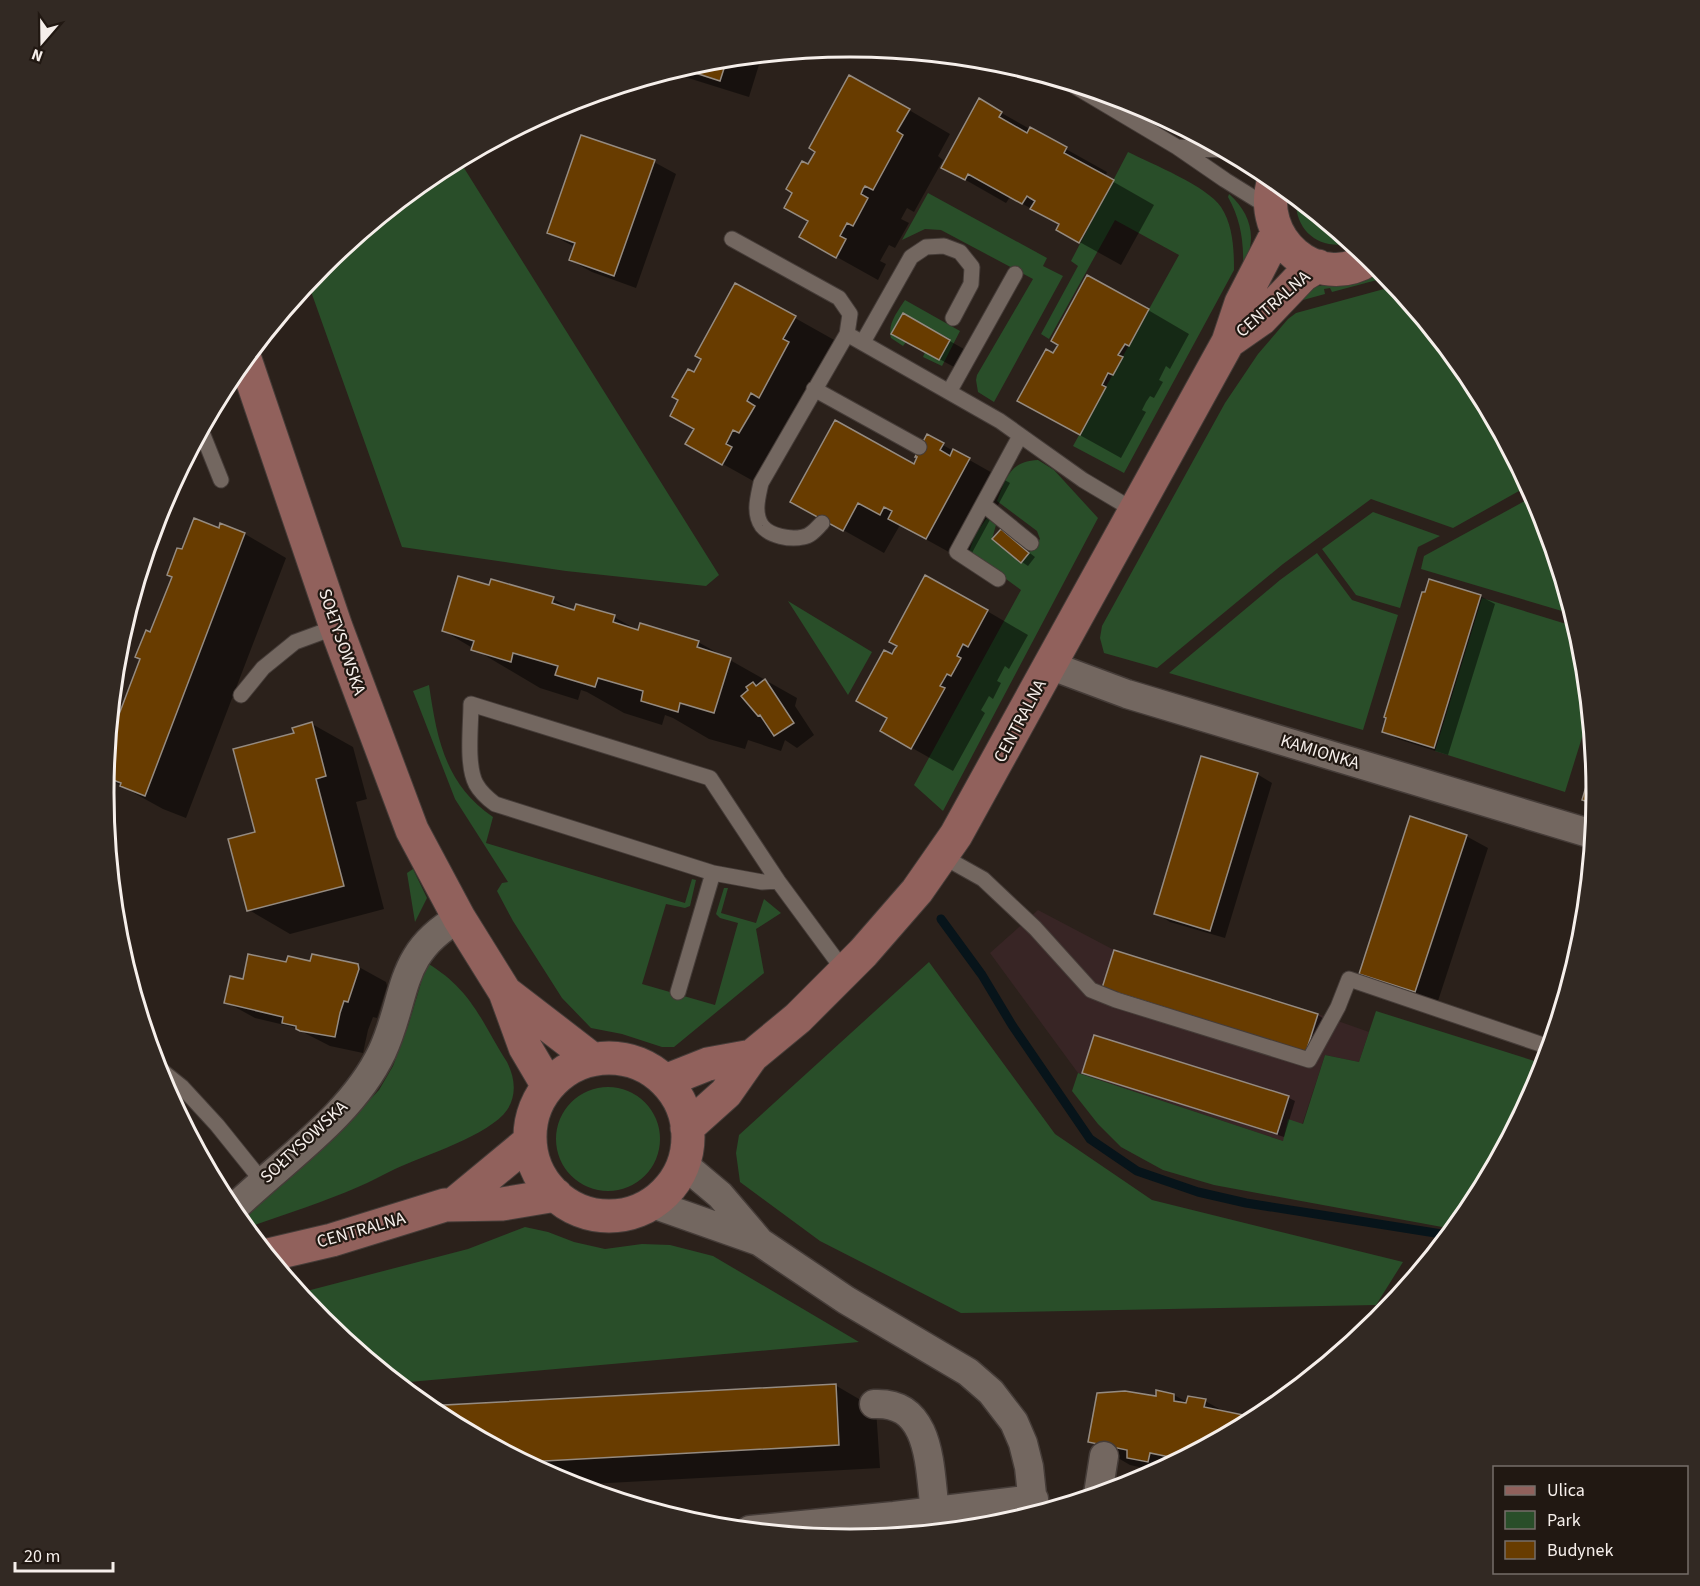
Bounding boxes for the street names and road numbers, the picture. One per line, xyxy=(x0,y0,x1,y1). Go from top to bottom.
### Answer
street label: CENTRALNA xyxy=(1230,265,1316,343)
street label: SOŁTYSOWSKA xyxy=(312,585,372,699)
street label: CENTRALNA xyxy=(988,675,1053,767)
street label: KAMIONKA xyxy=(1277,728,1363,776)
street label: SOŁTYSOWSKA xyxy=(255,1095,353,1189)
street label: CENTRALNA xyxy=(314,1205,408,1255)

